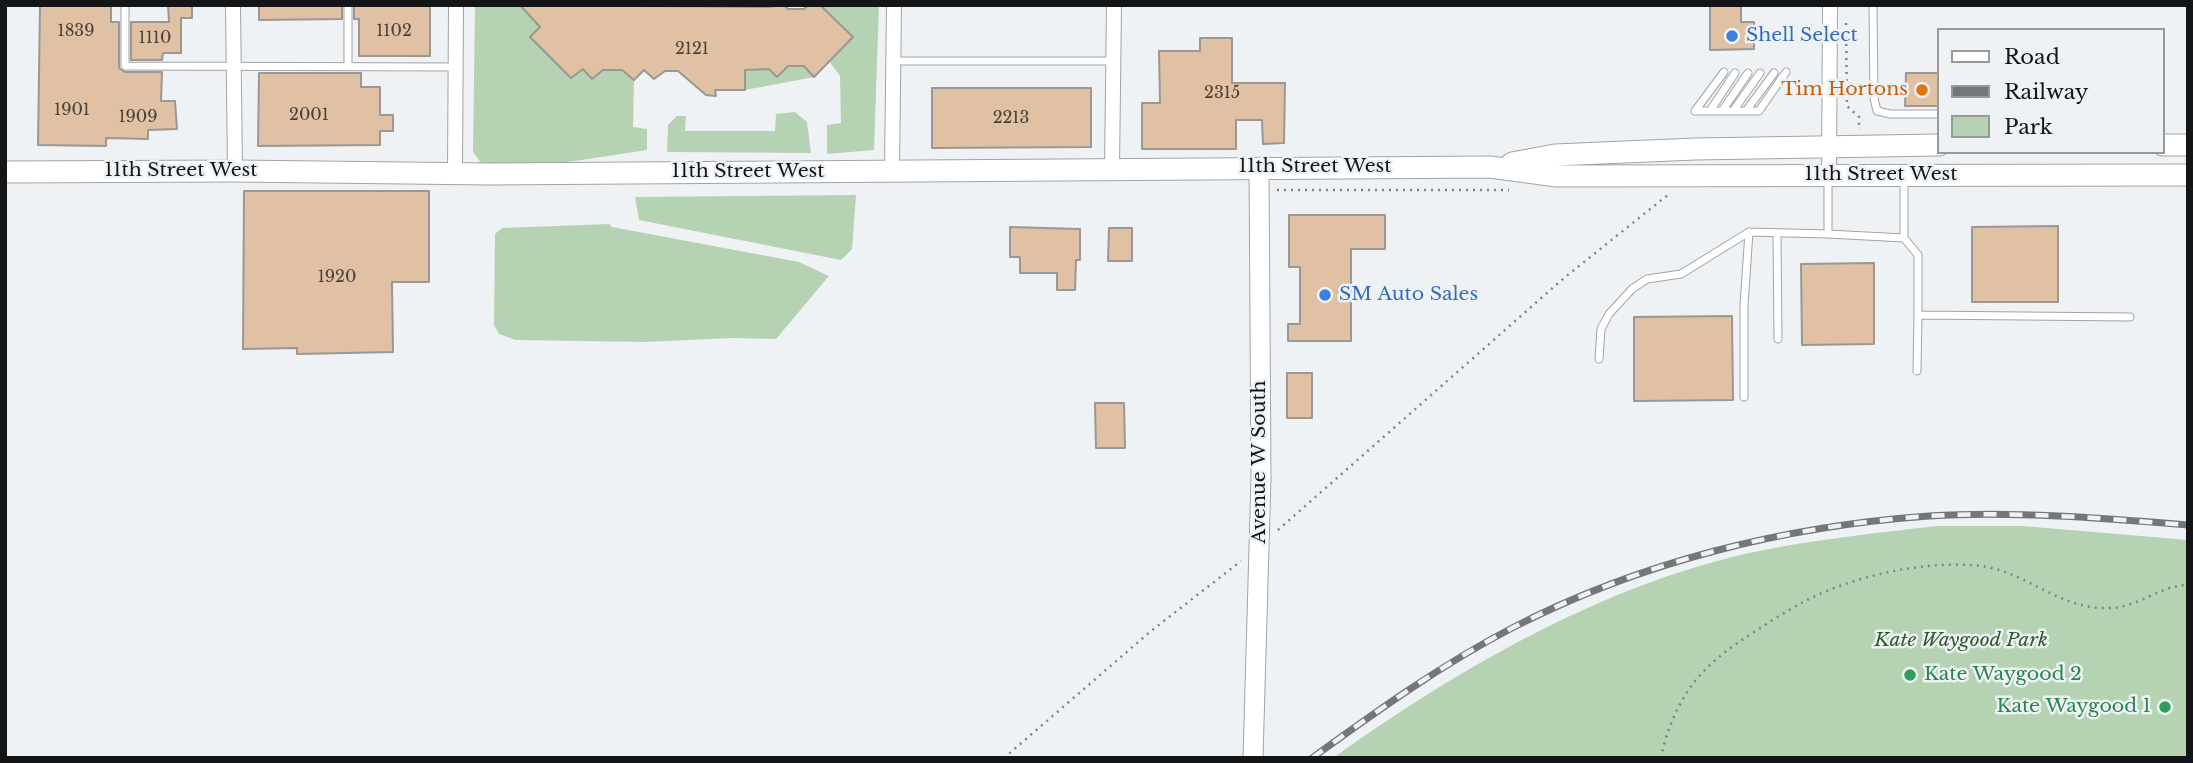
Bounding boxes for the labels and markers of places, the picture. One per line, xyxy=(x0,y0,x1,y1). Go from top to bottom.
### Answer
place label: Shell Select xyxy=(1746,25,1858,47)
marker: Shell Select xyxy=(1724,28,1740,44)
place label: Tim Hortons xyxy=(1781,79,1908,101)
marker: Tim Hortons xyxy=(1914,82,1930,98)
place label: SM Auto Sales xyxy=(1339,284,1478,306)
marker: SM Auto Sales xyxy=(1317,287,1333,303)
place label: Kate Waygood 2 xyxy=(1924,664,2082,686)
marker: Kate Waygood 2 xyxy=(1902,667,1918,683)
place label: Kate Waygood 1 xyxy=(1997,696,2151,718)
marker: Kate Waygood 1 xyxy=(2157,699,2173,715)

